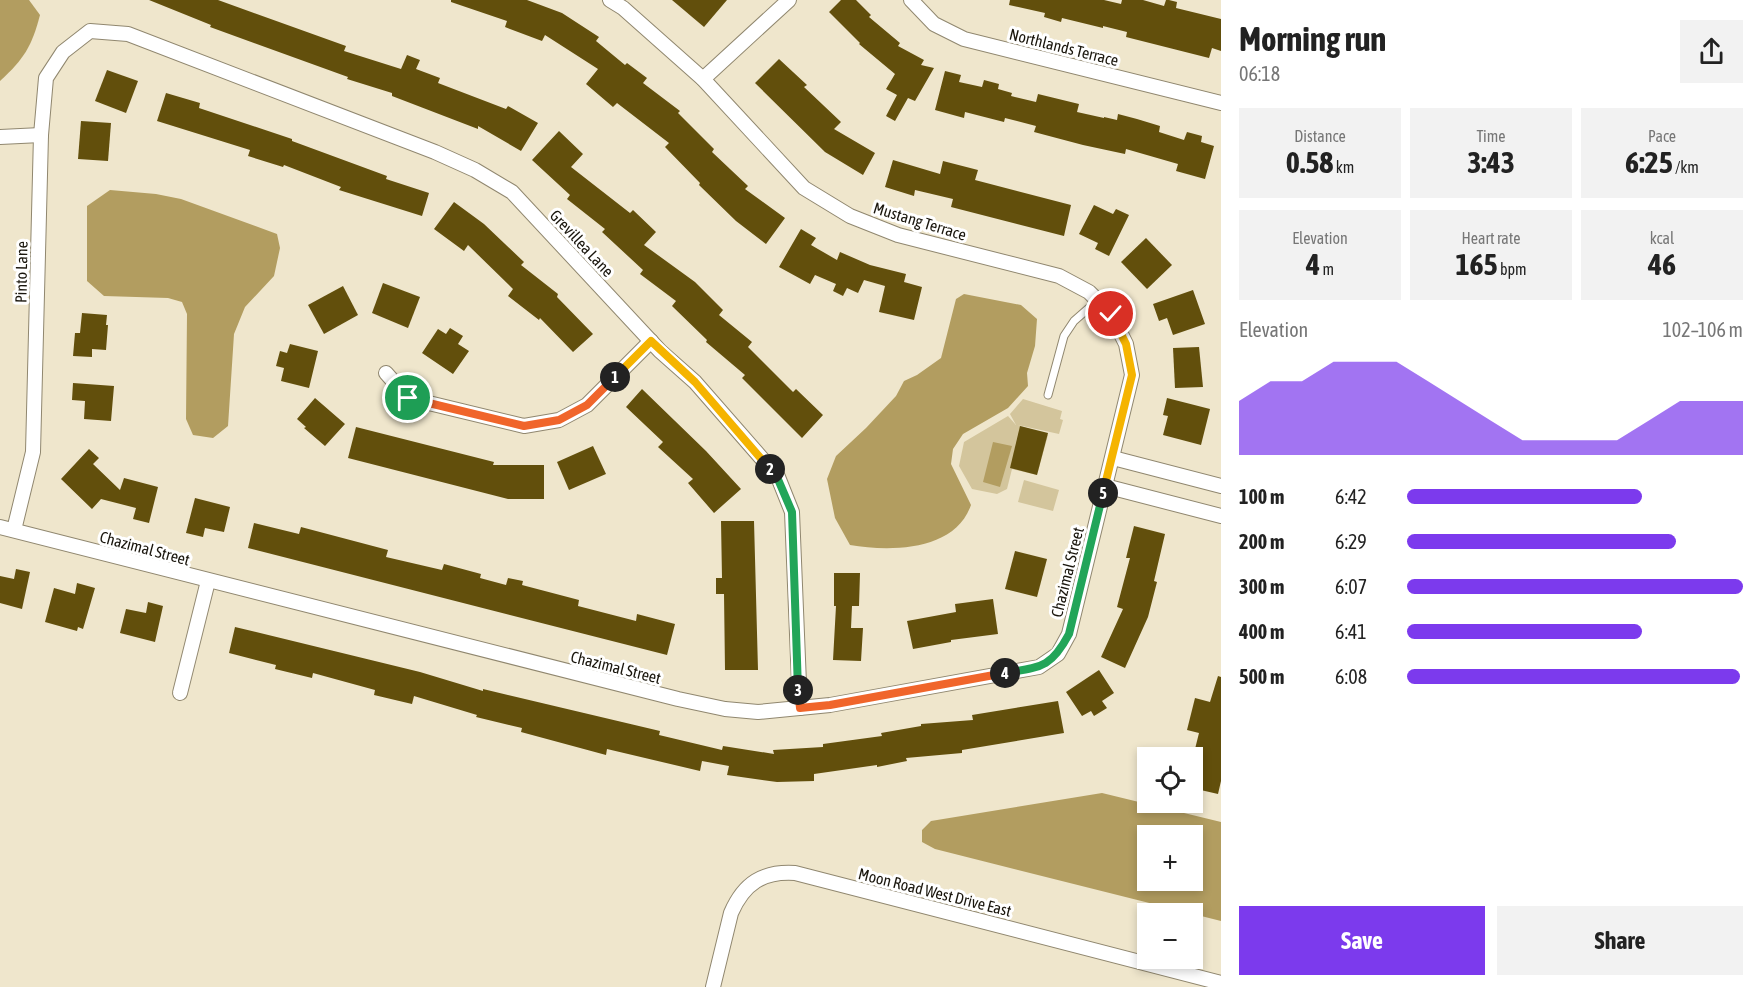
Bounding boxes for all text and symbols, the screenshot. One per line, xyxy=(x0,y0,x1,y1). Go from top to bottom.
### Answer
text: Morning run xyxy=(1239,20,1386,58)
button: share xyxy=(1680,20,1743,83)
street label: Northlands Terrace xyxy=(1008,25,1120,69)
text: 06:18 xyxy=(1239,62,1280,85)
text: Distance xyxy=(1294,127,1346,145)
text: Time xyxy=(1476,127,1506,145)
text: Pace xyxy=(1648,127,1676,145)
text: 0.58 xyxy=(1286,145,1333,179)
text: 3:43 xyxy=(1467,145,1515,179)
text: 6:25 xyxy=(1625,145,1673,179)
text: km xyxy=(1333,158,1354,176)
text: /km xyxy=(1673,158,1699,176)
street label: Mustang Terrace xyxy=(871,198,969,245)
street label: Grevillea Lane xyxy=(547,206,617,280)
text: Elevation xyxy=(1292,229,1348,247)
text: Heart rate xyxy=(1462,229,1520,247)
text: kcal xyxy=(1650,229,1674,247)
street label: Pinto Lane xyxy=(11,241,31,303)
text: 4 xyxy=(1306,247,1320,281)
text: 165 xyxy=(1455,247,1498,281)
text: 46 xyxy=(1648,247,1676,281)
text: m xyxy=(1320,260,1334,278)
text: bpm xyxy=(1498,260,1527,278)
pin xyxy=(1085,288,1136,339)
icon: check xyxy=(1094,297,1127,330)
text: Elevation xyxy=(1239,318,1308,341)
text: 102–106 m xyxy=(1662,318,1743,341)
pin: 1 xyxy=(600,362,630,392)
text: 1 xyxy=(611,368,619,386)
pin xyxy=(382,372,433,423)
icon: arrive xyxy=(391,381,424,414)
pin: 2 xyxy=(755,454,785,484)
text: 2 xyxy=(766,460,774,478)
pin: 5 xyxy=(1088,478,1118,508)
text: 5 xyxy=(1099,484,1107,502)
text: 100 m xyxy=(1239,485,1284,508)
text: 6:42 xyxy=(1335,485,1367,508)
street label: Chazimal Street xyxy=(1047,525,1087,619)
street label: Chazimal Street xyxy=(98,527,192,569)
text: 200 m xyxy=(1239,530,1284,553)
text: 6:29 xyxy=(1335,530,1367,553)
text: 300 m xyxy=(1239,575,1284,598)
text: 6:07 xyxy=(1335,575,1367,598)
text: 400 m xyxy=(1239,620,1284,643)
text: 6:41 xyxy=(1335,620,1367,643)
street label: Chazimal Street xyxy=(569,647,663,687)
pin: 4 xyxy=(990,658,1020,688)
text: 4 xyxy=(1001,664,1009,682)
text: 500 m xyxy=(1239,665,1284,688)
text: 6:08 xyxy=(1335,665,1367,688)
pin: 3 xyxy=(783,675,813,705)
text: 3 xyxy=(794,681,802,699)
map controls xyxy=(1137,747,1203,969)
button: locate xyxy=(1137,747,1203,813)
button: + xyxy=(1137,825,1203,891)
street label: Moon Road West Drive East xyxy=(857,864,1014,920)
button: − xyxy=(1137,903,1203,969)
button: Save xyxy=(1239,906,1485,975)
button: Share xyxy=(1497,906,1743,975)

